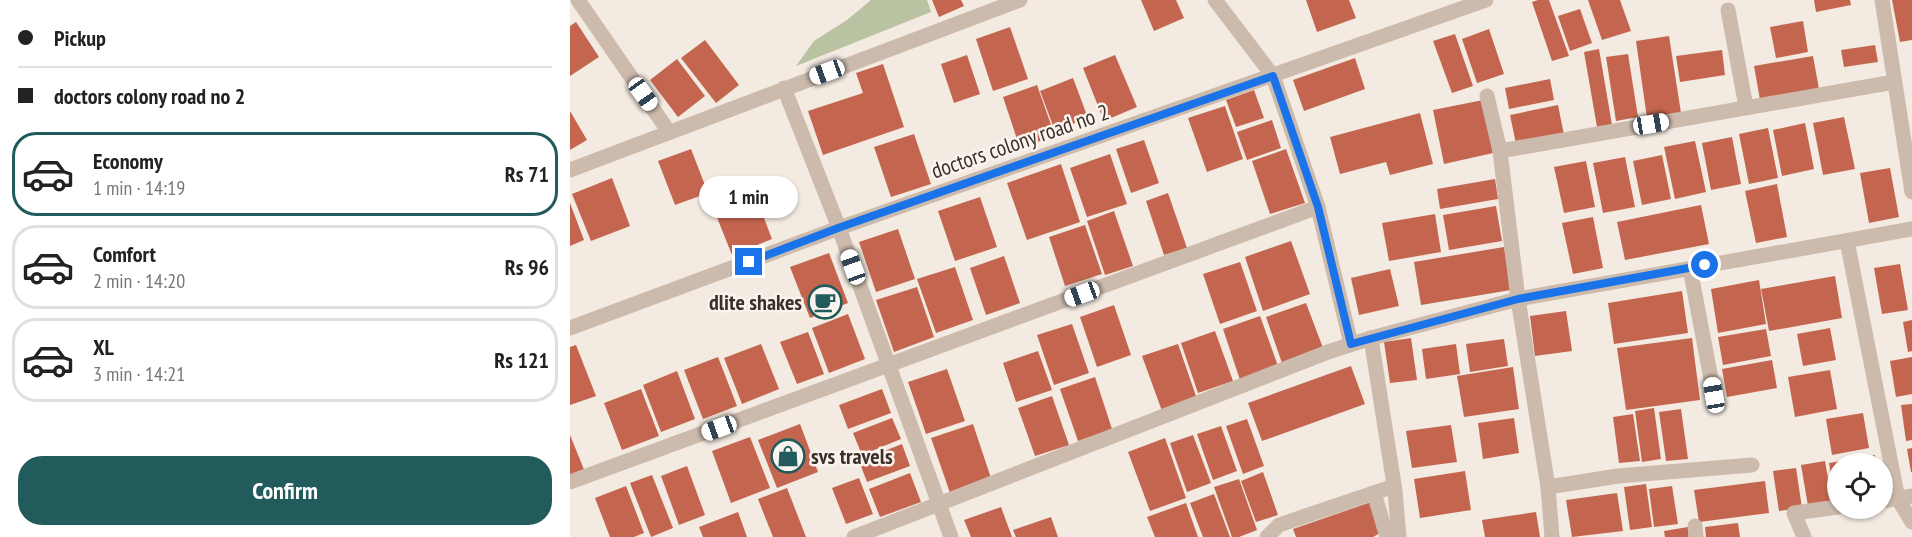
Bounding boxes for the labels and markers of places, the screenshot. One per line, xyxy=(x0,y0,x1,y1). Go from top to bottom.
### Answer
cafe icon: dlite shakes xyxy=(807,284,843,320)
place label: dlite shakes xyxy=(709,288,802,316)
shop icon: svs travels xyxy=(770,438,806,474)
place label: svs travels xyxy=(811,442,893,470)

